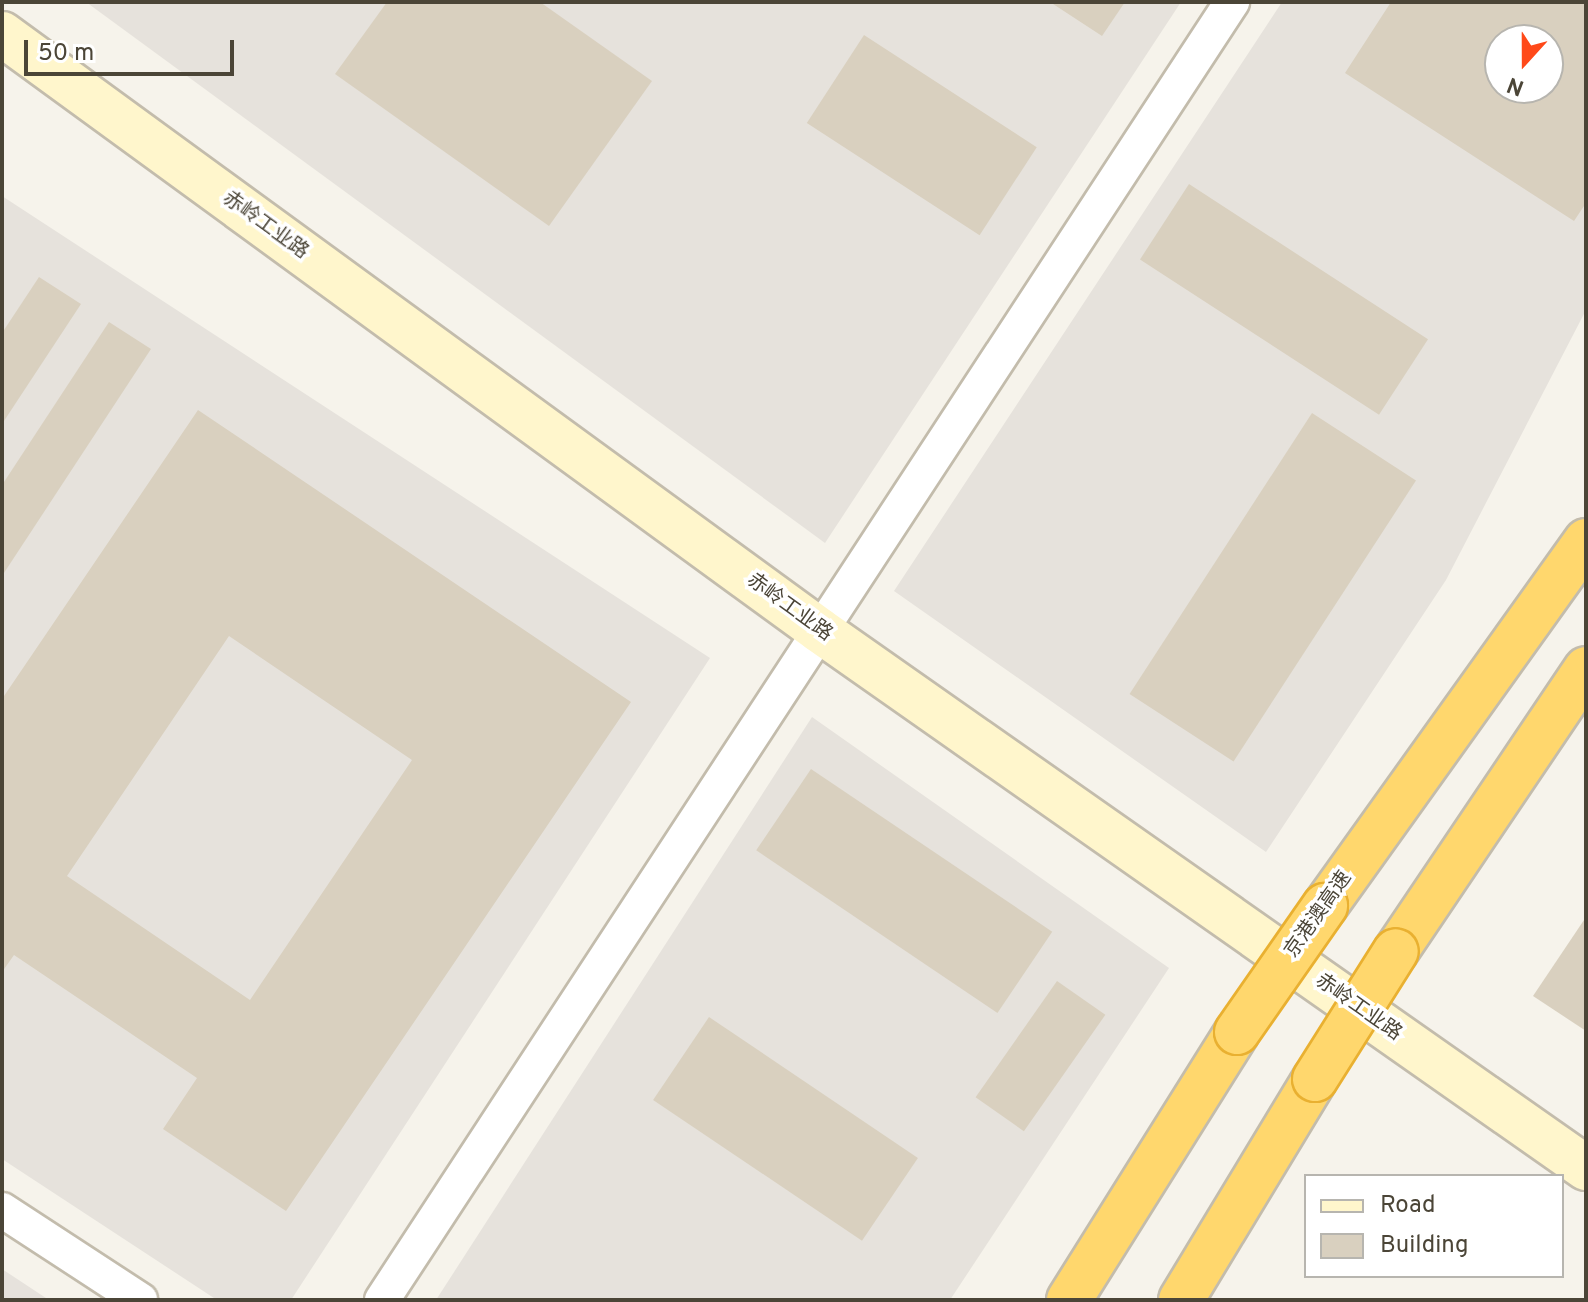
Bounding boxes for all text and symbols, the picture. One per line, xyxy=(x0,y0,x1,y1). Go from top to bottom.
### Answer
scale bar xyxy=(28,24,238,74)
north arrow xyxy=(1484,24,1564,104)
text: 50 m xyxy=(38,39,94,69)
text: N xyxy=(1504,70,1528,100)
street label: 赤岭工业路 xyxy=(217,187,313,265)
street label: 赤岭工业路 xyxy=(741,569,837,647)
street label: 京港澳高速 xyxy=(1280,867,1358,963)
street label: 赤岭工业路 xyxy=(1310,969,1406,1047)
legend xyxy=(1304,1174,1564,1278)
text: Road xyxy=(1380,1191,1436,1221)
text: Building xyxy=(1380,1231,1469,1261)

